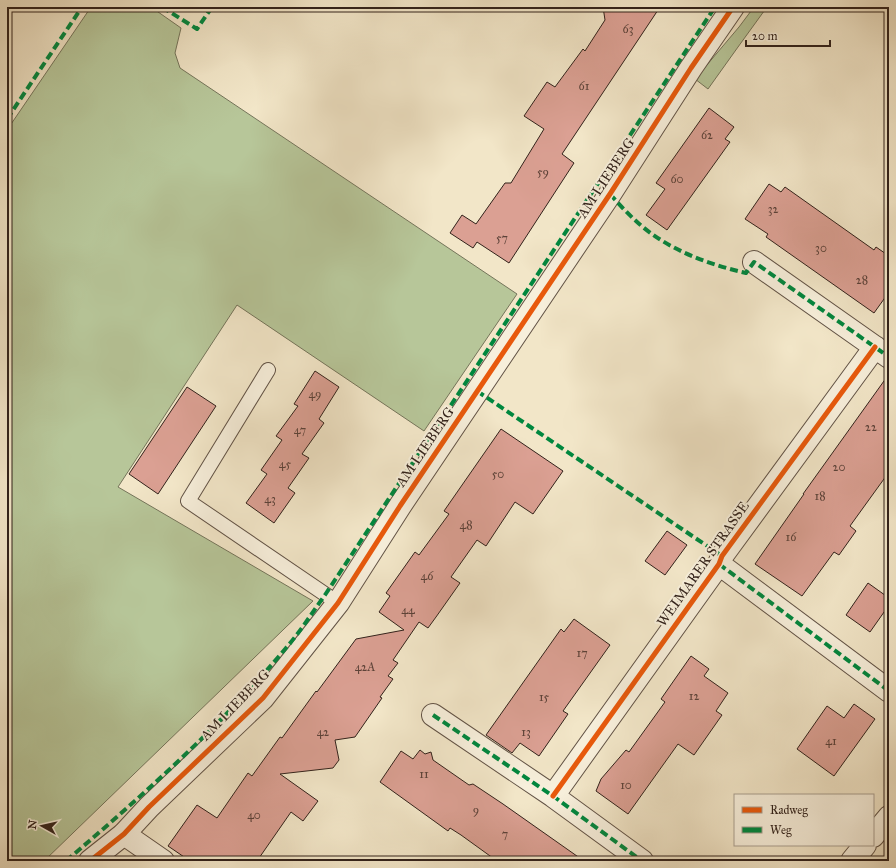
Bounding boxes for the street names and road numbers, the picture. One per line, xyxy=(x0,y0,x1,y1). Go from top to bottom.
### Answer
street label: AM LIEBERG xyxy=(573,135,638,222)
street label: AM LIEBERG xyxy=(392,404,458,491)
street label: WEIMARER STRASSE xyxy=(653,498,753,630)
street label: AM LIEBERG xyxy=(196,666,273,745)

